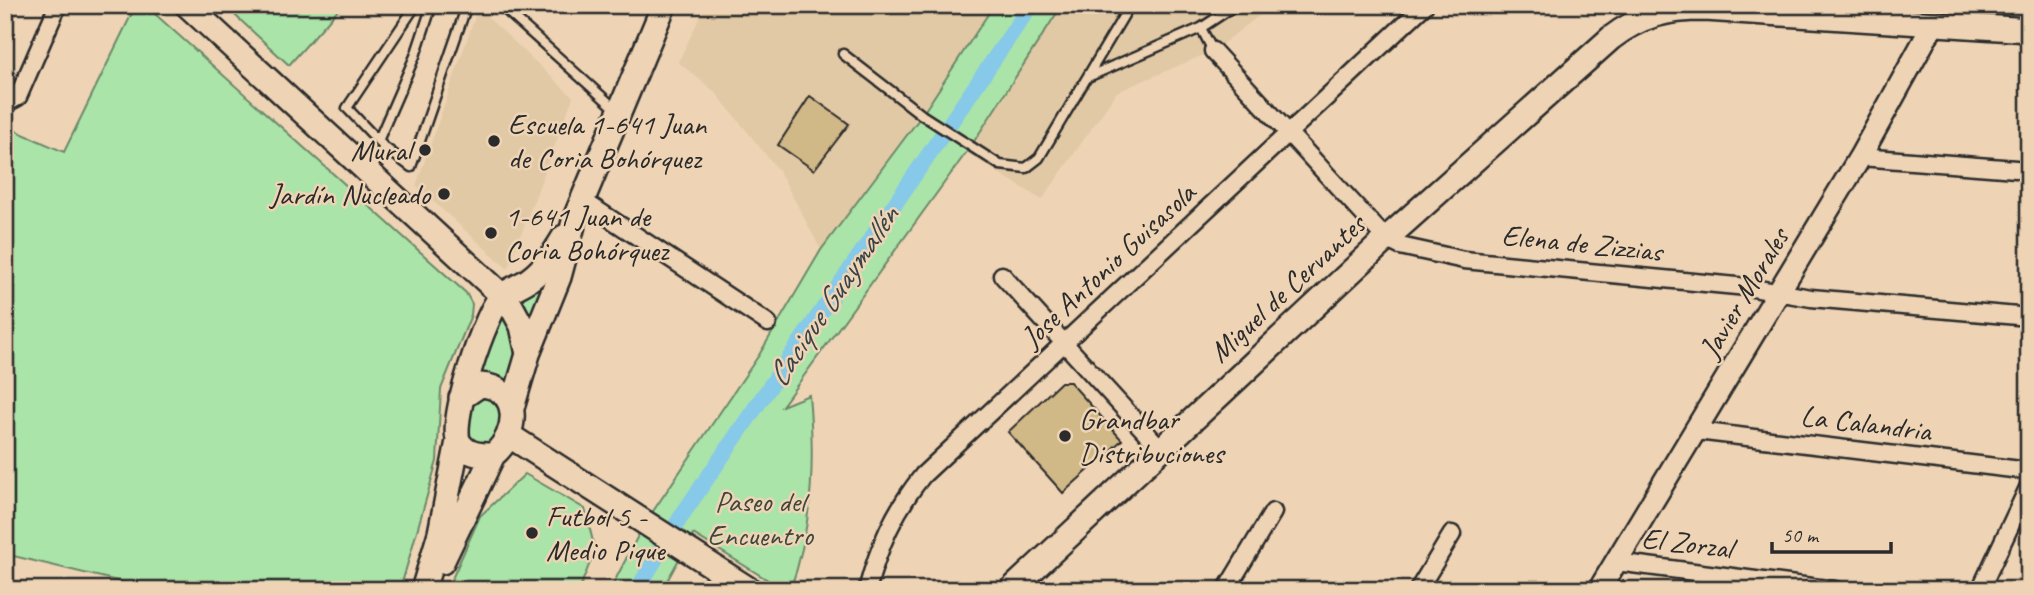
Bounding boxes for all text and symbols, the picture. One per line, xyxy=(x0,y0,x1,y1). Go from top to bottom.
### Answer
place label: Escuela 1-641 Juan de Coria Bohórquez xyxy=(508,105,708,177)
place label: Mural xyxy=(351,131,416,169)
marker: Escuela 1-641 Juan de Coria Bohórquez xyxy=(486,133,502,149)
marker: Mural xyxy=(417,142,433,158)
street label: Jose Antonio Guisasola xyxy=(1011,173,1205,357)
place label: Jardín Nucleado xyxy=(268,175,431,213)
marker: Jardín Nucleado xyxy=(436,186,452,202)
water label: Cacique Guaymallén xyxy=(757,196,909,394)
place label: 1-641 Juan de Coria Bohórquez xyxy=(505,197,670,269)
street label: Miguel de Cervantes xyxy=(1201,204,1375,370)
street label: Elena de Zizzias xyxy=(1500,216,1667,271)
street label: Javier Morales xyxy=(1689,219,1799,367)
marker: 1-641 Juan de Coria Bohórquez xyxy=(483,225,499,241)
street label: La Calandria xyxy=(1799,396,1935,450)
place label: Grandbar Distribuciones xyxy=(1079,400,1226,472)
marker: Grandbar Distribuciones xyxy=(1057,428,1073,444)
park label: Paseo del Encuentro xyxy=(707,482,814,554)
place label: Futbol 5 - Medio Pique xyxy=(546,497,667,569)
scale bar xyxy=(1772,511,1890,555)
street label: El Zorzal xyxy=(1640,519,1739,568)
text: 50 m xyxy=(1782,522,1820,548)
marker: Futbol 5 - Medio Pique xyxy=(524,525,540,541)

